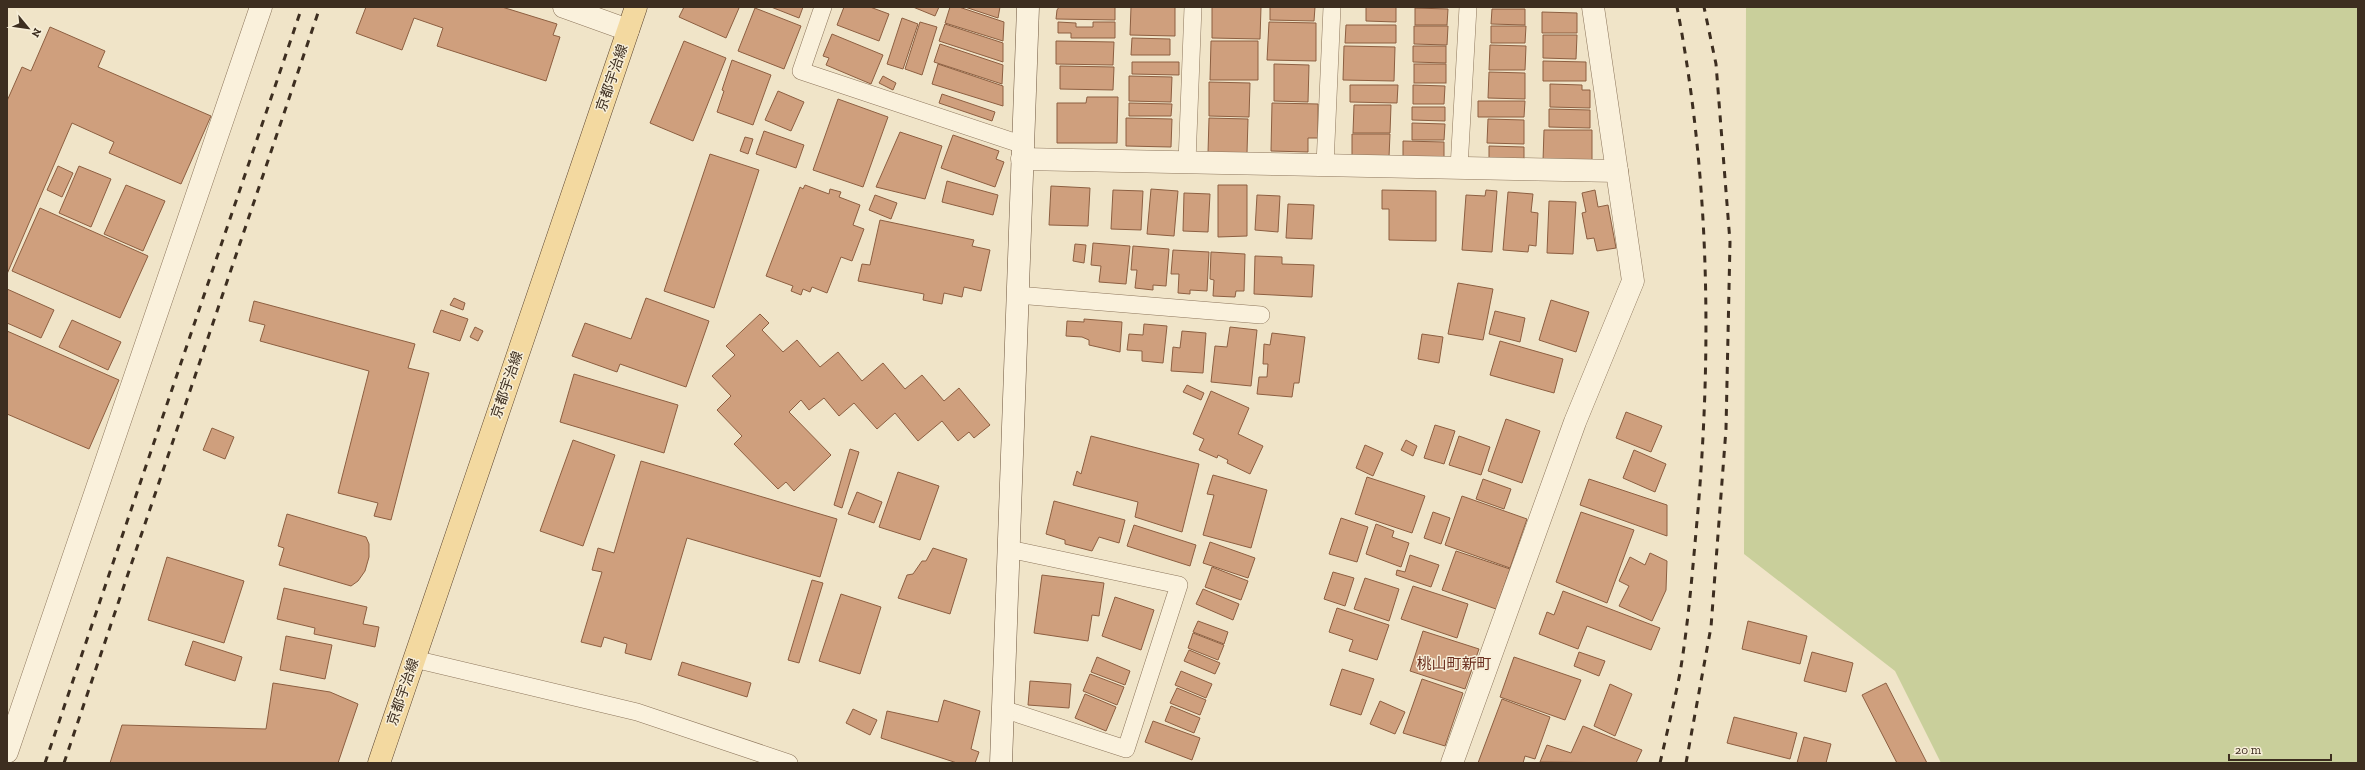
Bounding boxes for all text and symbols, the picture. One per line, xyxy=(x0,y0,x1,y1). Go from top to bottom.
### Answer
north arrow xyxy=(8,8,48,48)
text: N xyxy=(28,26,44,40)
street label: 京都宇治線 xyxy=(593,42,631,114)
street label: 京都宇治線 xyxy=(488,349,526,421)
district label: 桃山町新町 xyxy=(1416,655,1492,673)
street label: 京都宇治線 xyxy=(384,656,422,728)
scale bar xyxy=(2229,736,2331,762)
text: 20 m xyxy=(2235,743,2262,757)

